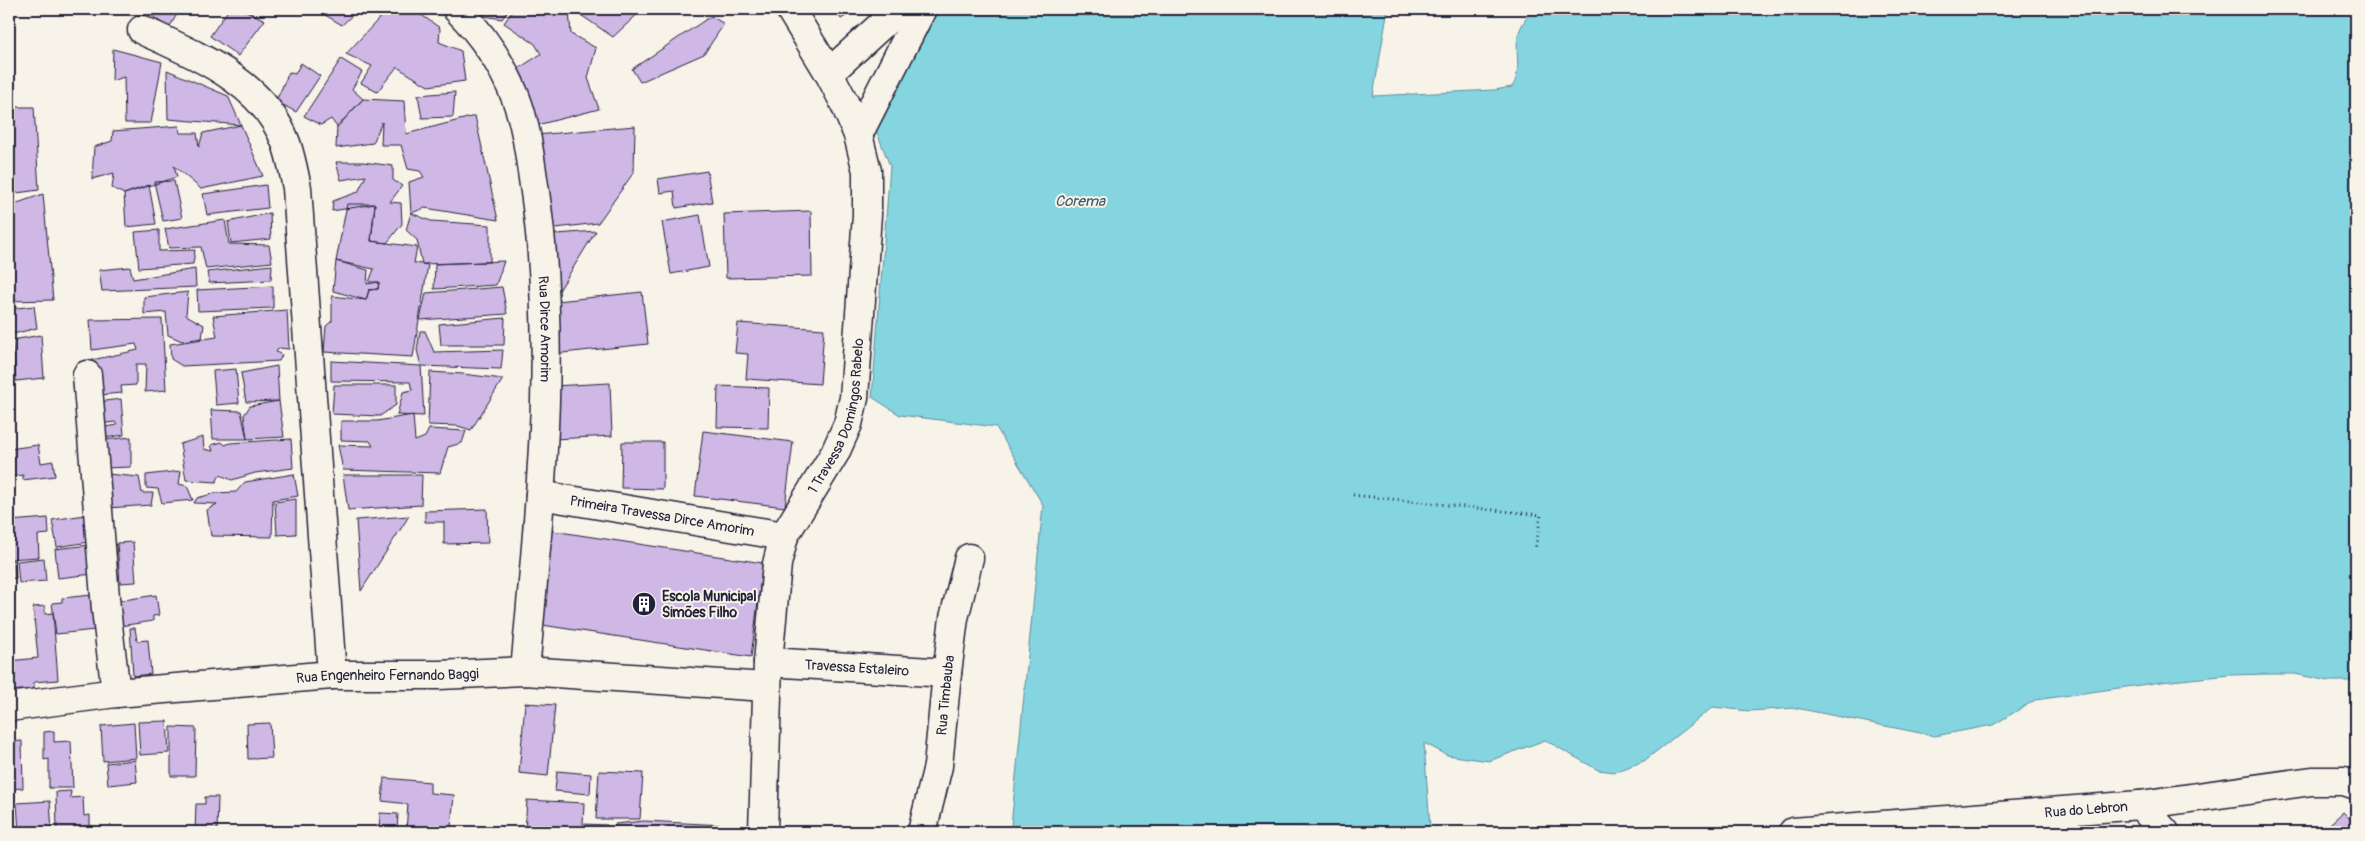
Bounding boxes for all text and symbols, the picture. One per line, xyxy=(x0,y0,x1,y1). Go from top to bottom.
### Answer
water label: Corema xyxy=(1055,192,1106,211)
street label: Rua Dirce Amorim xyxy=(535,275,554,382)
street label: 1 Travessa Domingos Rabelo xyxy=(804,337,867,497)
street label: Primeira Travessa Dirce Amorim xyxy=(569,492,756,539)
place label: Escola Municipal Simões Filho xyxy=(662,588,757,621)
building icon: Escola Municipal Simões Filho xyxy=(631,591,657,617)
street label: Rua Timbauba xyxy=(933,654,958,736)
street label: Travessa Estaleiro xyxy=(804,656,910,679)
street label: Rua Engenheiro Fernando Baggi xyxy=(295,665,480,686)
street label: Rua do Lebron xyxy=(2044,797,2129,821)

